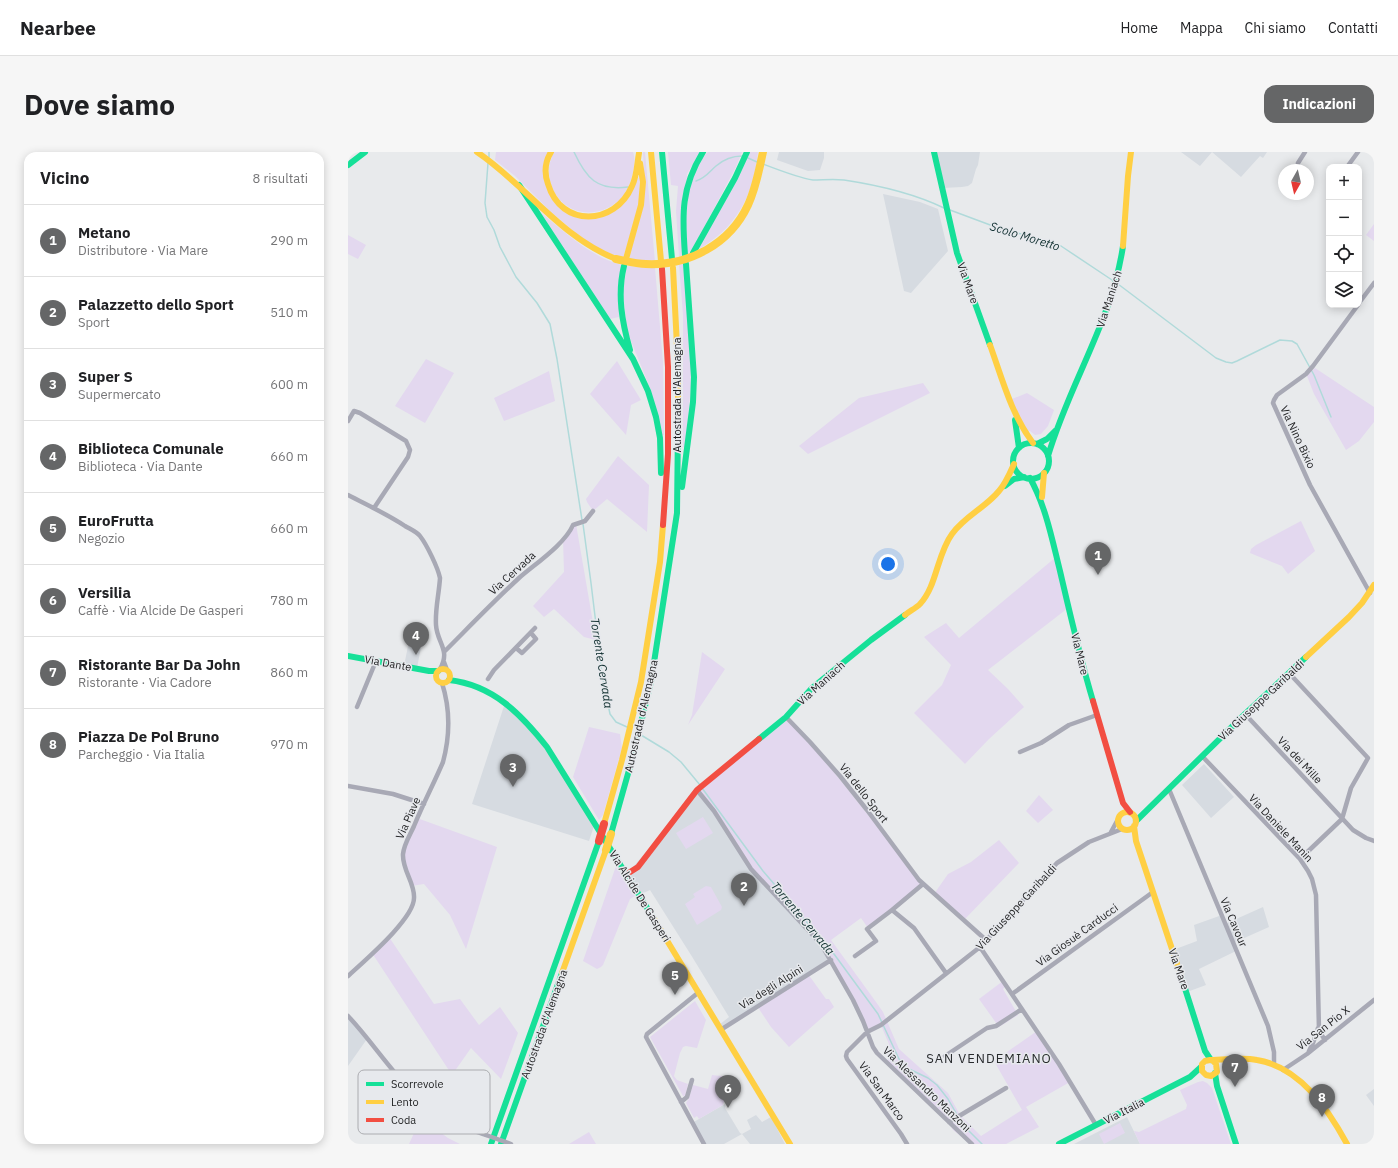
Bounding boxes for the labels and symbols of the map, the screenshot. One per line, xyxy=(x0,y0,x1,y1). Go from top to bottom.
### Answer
north arrow xyxy=(1278,164,1314,200)
water label: Scolo Moretto xyxy=(988,218,1062,254)
street label: Via Mare xyxy=(954,261,982,305)
street label: Via Maniach xyxy=(1093,269,1125,329)
street label: Autostrada d'Alemagna xyxy=(670,337,684,453)
street label: Via Nino Bixio xyxy=(1277,403,1319,471)
pin: 1 xyxy=(1085,542,1111,575)
street label: Via Cervada xyxy=(486,548,538,598)
your location xyxy=(878,554,898,574)
water label: Torrente Cervada xyxy=(587,617,617,709)
pin: 4 xyxy=(403,622,429,655)
street label: Via Mare xyxy=(1068,632,1092,676)
street label: Via Dante xyxy=(364,652,412,674)
street label: Via Giuseppe Garibaldi xyxy=(1215,657,1307,743)
street label: Autostrada d'Alemagna xyxy=(621,658,661,774)
street label: Via Maniach xyxy=(794,658,848,708)
street label: Via dei Mille xyxy=(1275,734,1325,786)
pin: 3 xyxy=(500,754,526,787)
street label: Via dello Sport xyxy=(836,760,892,826)
street label: Via Daniele Manin xyxy=(1246,791,1316,865)
street label: Via Piave xyxy=(393,795,423,841)
street label: Via Alcide De Gasperi xyxy=(606,848,674,944)
street label: Via Giuseppe Garibaldi xyxy=(973,861,1059,953)
pin: 2 xyxy=(731,873,757,906)
water label: Torrente Cervada xyxy=(768,878,838,958)
street label: Via Cavour xyxy=(1217,895,1251,949)
street label: Via Giosuè Carducci xyxy=(1033,901,1121,969)
street label: Via Mare xyxy=(1165,947,1193,991)
pin: 5 xyxy=(662,962,688,995)
street label: Via degli Alpini xyxy=(736,962,806,1012)
street label: Autostrada d'Alemagna xyxy=(518,967,570,1080)
street label: Via San Pio X xyxy=(1293,1003,1353,1053)
street label: Via Alessandro Manzoni xyxy=(880,1043,974,1135)
district label: SAN VENDEMIANO xyxy=(926,1050,1052,1067)
pin: 7 xyxy=(1222,1054,1248,1087)
street label: Via San Marco xyxy=(856,1059,908,1123)
legend xyxy=(358,1070,490,1134)
pin: 6 xyxy=(715,1075,741,1108)
text: Scorrevole xyxy=(391,1077,444,1091)
pin: 8 xyxy=(1309,1084,1335,1117)
text: Lento xyxy=(391,1095,419,1109)
street label: Via Italia xyxy=(1101,1095,1147,1127)
text: Coda xyxy=(391,1113,416,1127)

